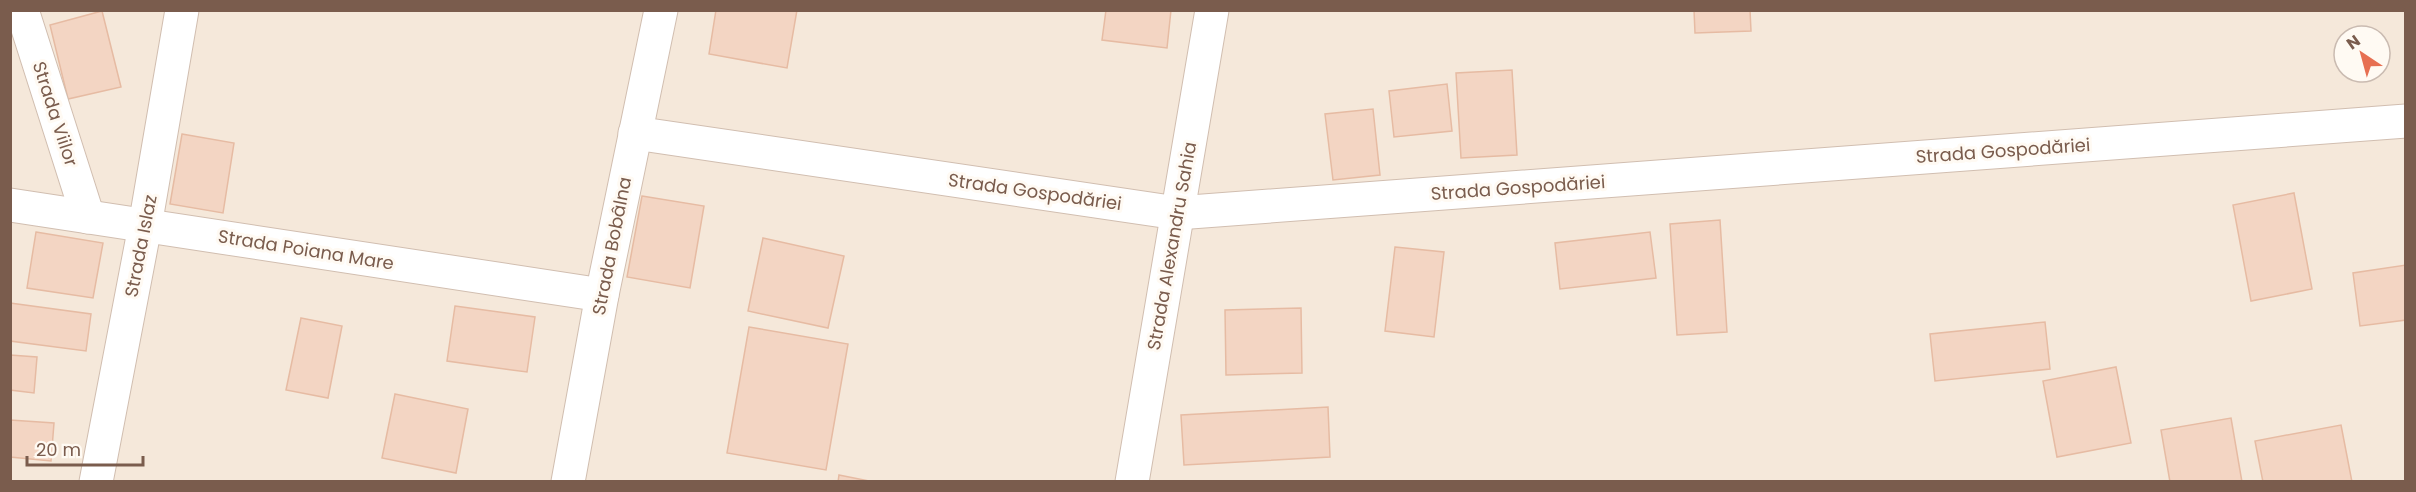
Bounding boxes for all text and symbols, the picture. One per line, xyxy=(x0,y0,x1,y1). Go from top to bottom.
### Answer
north arrow xyxy=(2332,24,2392,84)
text: N xyxy=(2342,29,2365,55)
street label: Strada Viilor xyxy=(27,58,84,170)
street label: Strada Gospodăriei xyxy=(1915,132,2091,169)
street label: Strada Alexandru Sahia xyxy=(1141,140,1202,352)
street label: Strada Gospodăriei xyxy=(947,167,1123,216)
street label: Strada Gospodăriei xyxy=(1430,169,1606,206)
street label: Strada Bobâlna xyxy=(586,175,637,317)
street label: Strada Islaz xyxy=(118,193,163,299)
street label: Strada Poiana Mare xyxy=(216,223,396,276)
scale bar xyxy=(27,429,142,467)
text: 20 m xyxy=(36,437,81,462)

